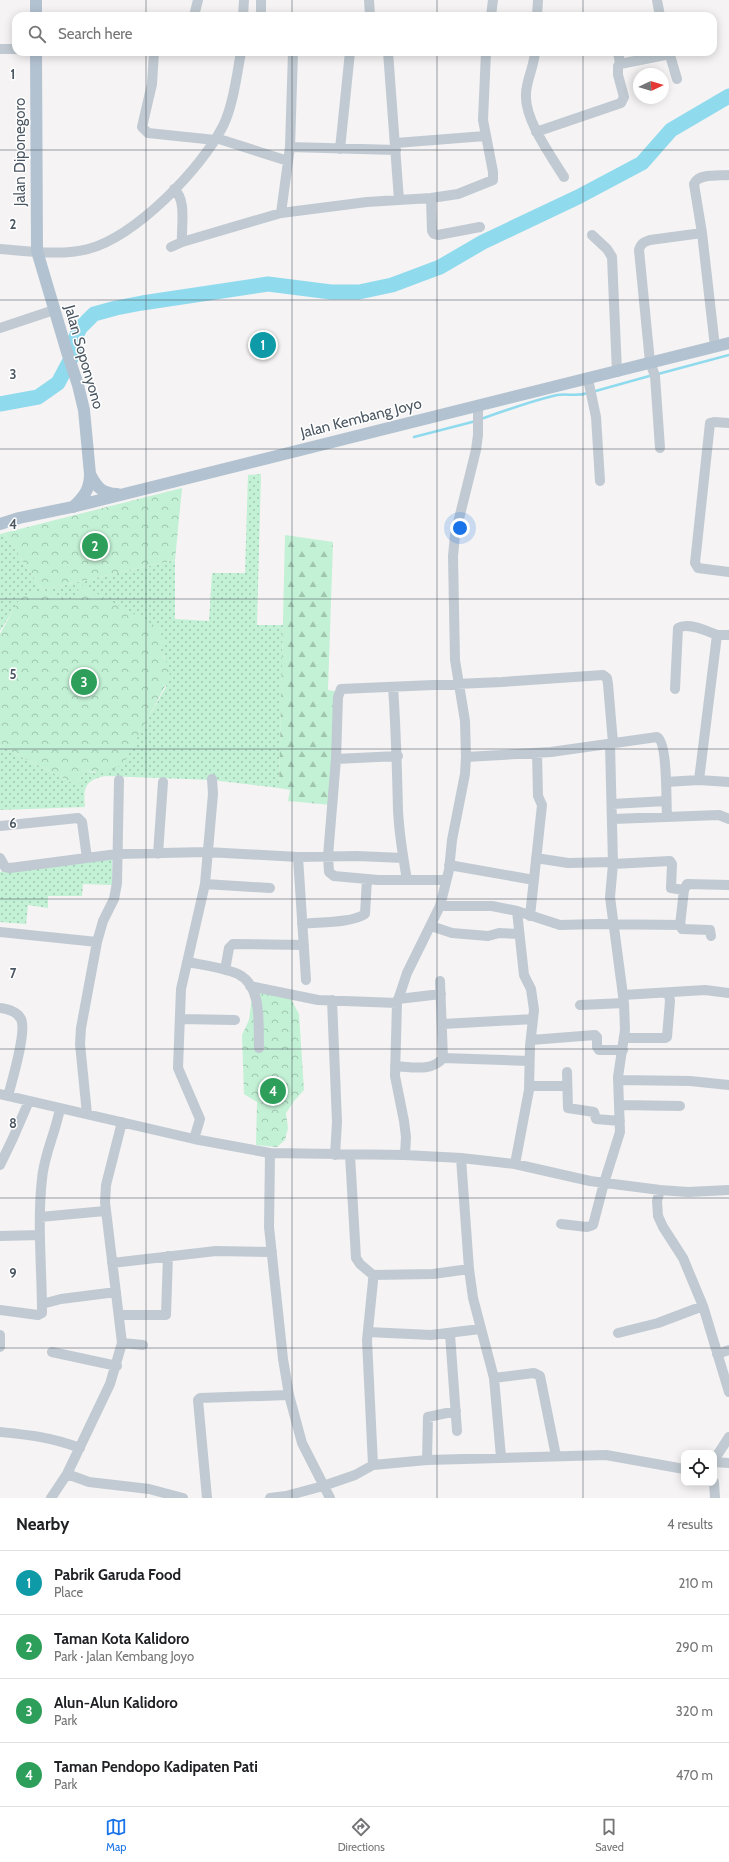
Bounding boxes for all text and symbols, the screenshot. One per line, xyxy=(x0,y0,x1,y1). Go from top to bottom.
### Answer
search box xyxy=(12,12,717,56)
icon: search xyxy=(26,23,48,45)
text: Search here xyxy=(58,25,133,43)
text: 1 xyxy=(11,66,15,82)
north arrow xyxy=(633,68,669,104)
street label: Jalan Diponegoro xyxy=(11,98,29,207)
text: 2 xyxy=(10,216,17,232)
street label: Jalan Soponyono xyxy=(60,302,107,411)
pin: 1 xyxy=(250,330,276,360)
text: 3 xyxy=(9,366,17,382)
street label: Jalan Kembang Joyo xyxy=(298,394,423,442)
text: 4 xyxy=(9,516,17,532)
your location xyxy=(450,518,470,538)
pin: 2 xyxy=(82,531,108,561)
text: 5 xyxy=(10,666,17,682)
pin: 3 xyxy=(71,667,97,697)
text: 6 xyxy=(9,815,17,831)
text: 7 xyxy=(10,965,17,981)
pin: 4 xyxy=(260,1076,286,1106)
text: 8 xyxy=(9,1115,17,1131)
text: 9 xyxy=(9,1265,17,1281)
map controls xyxy=(681,1450,717,1486)
button: locate xyxy=(681,1450,717,1486)
text: Nearby xyxy=(16,1514,69,1534)
text: 4 results xyxy=(667,1516,713,1532)
text: Pabrik Garuda Food xyxy=(54,1566,181,1584)
text: 1 xyxy=(27,1575,31,1591)
text: 210 m xyxy=(679,1575,713,1591)
text: Place xyxy=(54,1584,83,1600)
text: Taman Kota Kalidoro xyxy=(54,1630,189,1648)
text: 2 xyxy=(26,1639,32,1655)
text: 290 m xyxy=(675,1639,713,1655)
text: Park · Jalan Kembang Joyo xyxy=(54,1648,194,1664)
text: Alun-Alun Kalidoro xyxy=(54,1694,178,1712)
text: 3 xyxy=(25,1703,33,1719)
text: 320 m xyxy=(676,1703,713,1719)
text: Park xyxy=(54,1712,77,1728)
text: Taman Pendopo Kadipaten Pati xyxy=(54,1758,258,1776)
text: 4 xyxy=(25,1767,33,1783)
text: 470 m xyxy=(676,1767,713,1783)
text: Park xyxy=(54,1776,77,1792)
tab: Map xyxy=(105,1816,127,1854)
tab: Directions xyxy=(338,1816,385,1854)
tab: Saved xyxy=(595,1816,624,1854)

